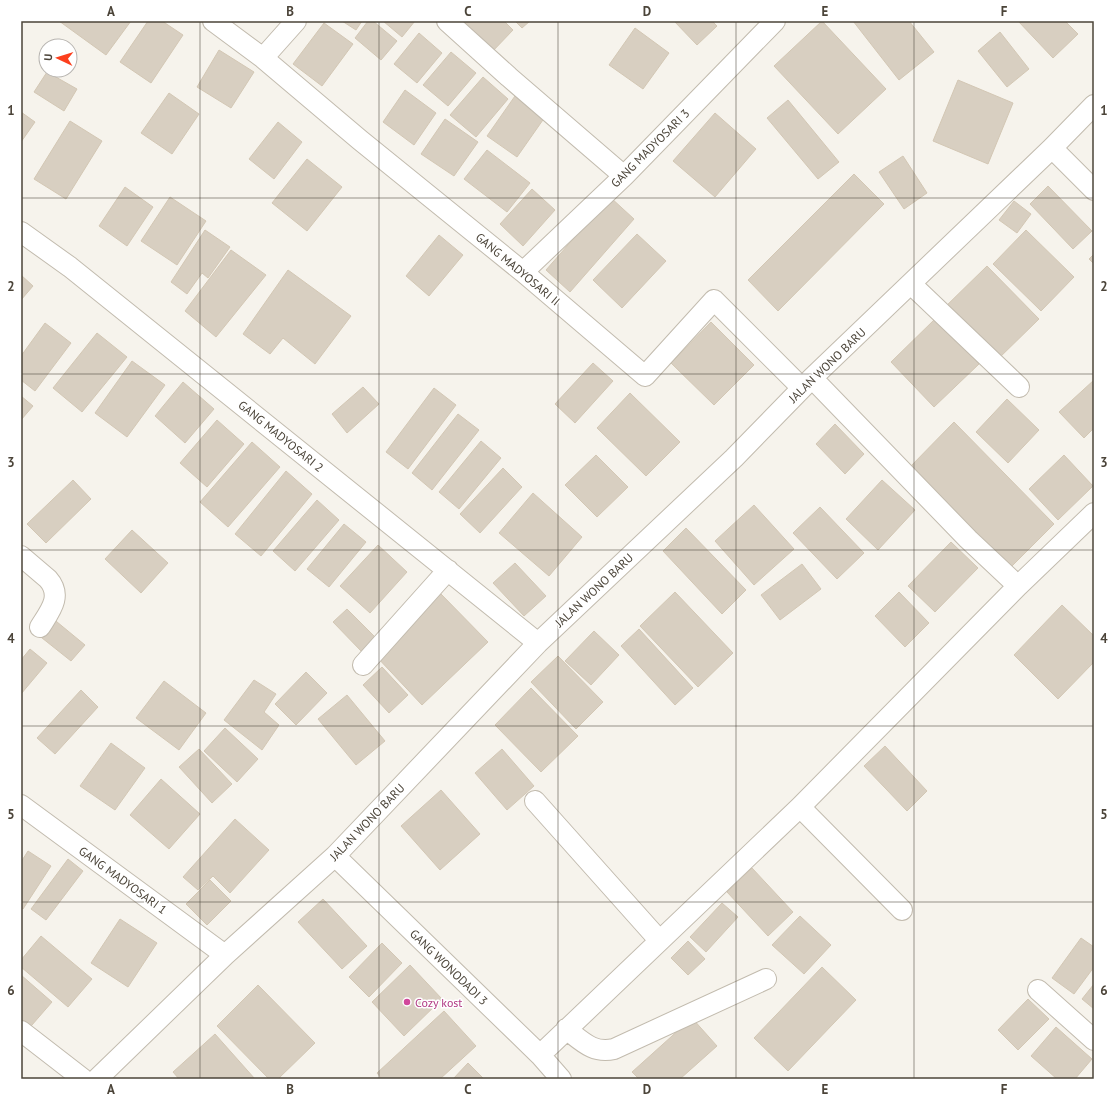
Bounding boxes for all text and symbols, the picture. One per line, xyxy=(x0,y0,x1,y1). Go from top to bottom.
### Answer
text: A xyxy=(107,3,115,20)
text: B xyxy=(286,3,294,20)
text: C xyxy=(464,3,472,20)
text: D xyxy=(643,3,651,20)
text: E xyxy=(822,3,829,20)
text: F xyxy=(1001,3,1008,20)
north arrow xyxy=(38,38,78,78)
text: U xyxy=(41,53,55,61)
text: 1 xyxy=(7,102,15,119)
text: 1 xyxy=(1100,102,1108,119)
street label: GANG MADYOSARI 3 xyxy=(608,106,692,190)
street label: GANG MADYOSARI II xyxy=(473,229,563,309)
text: 2 xyxy=(7,278,15,295)
text: 2 xyxy=(1100,278,1108,295)
street label: JALAN WONO BARU xyxy=(785,324,869,406)
street label: GANG MADYOSARI 2 xyxy=(235,397,327,475)
text: 3 xyxy=(7,454,15,471)
text: 3 xyxy=(1100,454,1108,471)
street label: JALAN WONO BARU xyxy=(551,550,636,631)
text: 4 xyxy=(7,630,15,647)
text: 4 xyxy=(1100,630,1108,647)
street label: JALAN WONO BARU xyxy=(326,780,408,864)
text: 5 xyxy=(7,806,15,823)
text: 5 xyxy=(1100,806,1108,823)
street label: GANG MADYOSARI 1 xyxy=(76,843,170,917)
street label: GANG WONODADI 3 xyxy=(407,926,491,1008)
text: 6 xyxy=(7,982,15,999)
text: 6 xyxy=(1100,982,1108,999)
place label: Cozy kost xyxy=(415,995,462,1010)
marker: Cozy kost xyxy=(402,997,412,1007)
text: A xyxy=(107,1081,115,1098)
text: B xyxy=(286,1081,294,1098)
text: C xyxy=(464,1081,472,1098)
text: D xyxy=(643,1081,651,1098)
text: E xyxy=(822,1081,829,1098)
text: F xyxy=(1001,1081,1008,1098)

